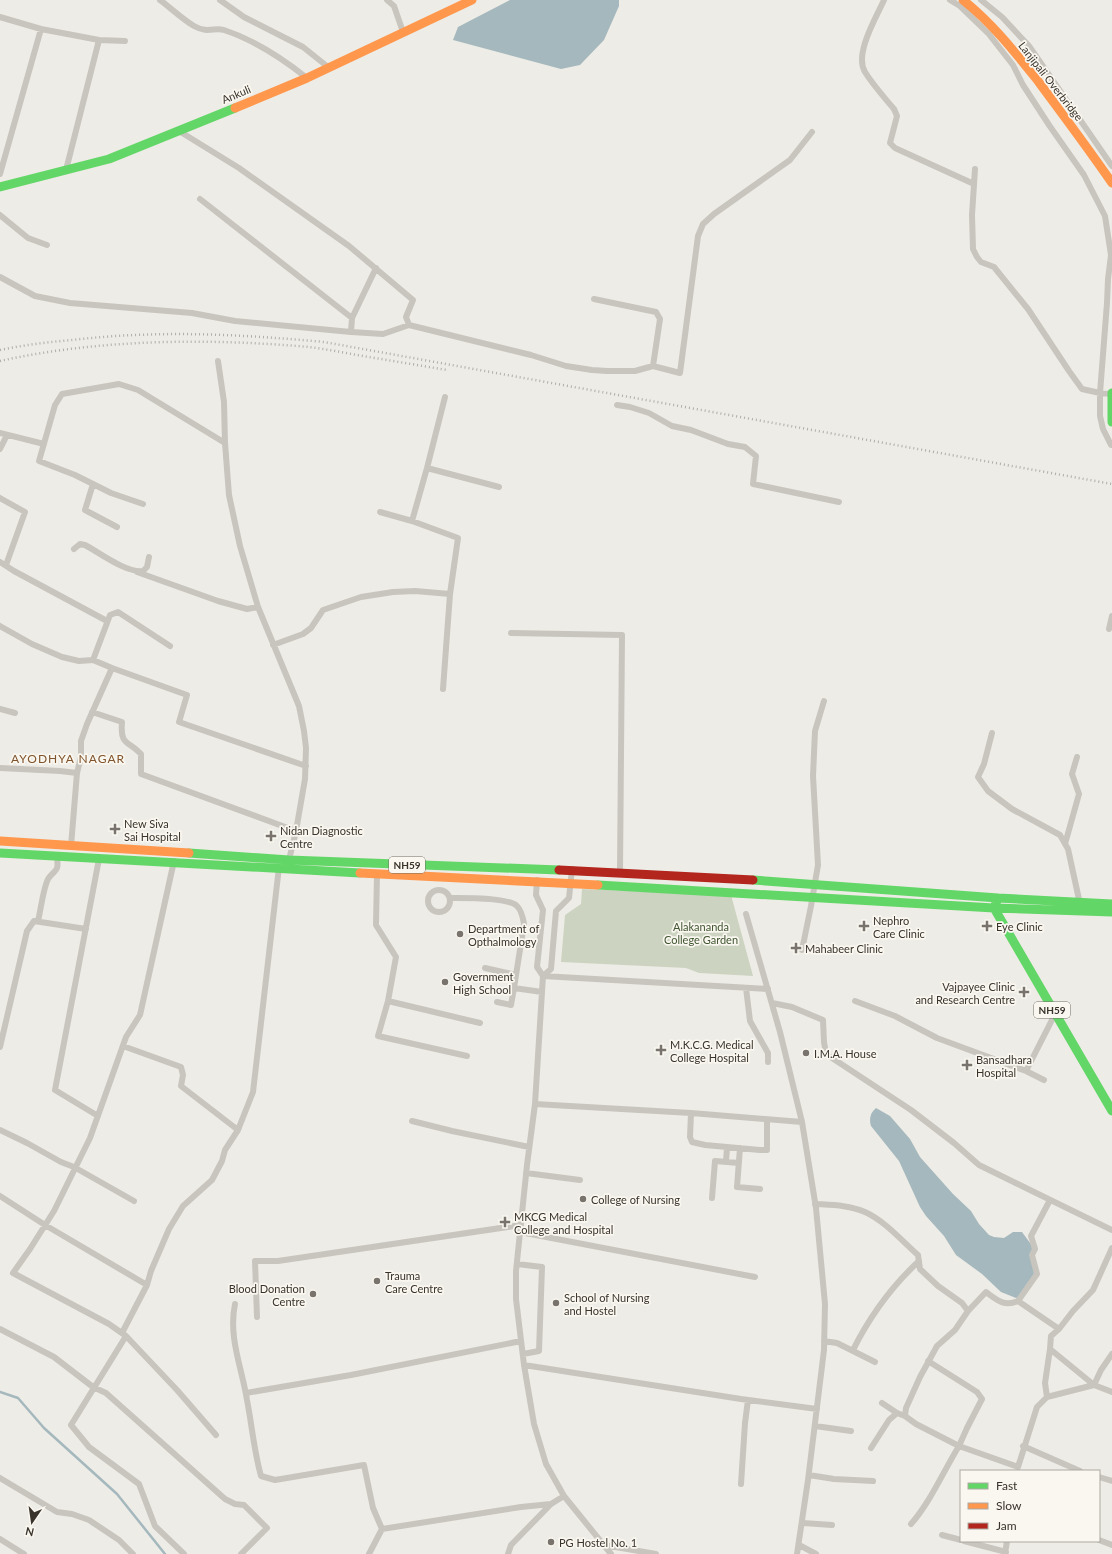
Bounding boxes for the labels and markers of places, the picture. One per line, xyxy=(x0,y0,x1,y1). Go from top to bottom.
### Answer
place label: New Siva Sai Hospital xyxy=(124,817,181,843)
marker: New Siva Sai Hospital xyxy=(109,823,121,835)
place label: Nidan Diagnostic Centre xyxy=(280,824,363,850)
marker: Nidan Diagnostic Centre xyxy=(265,830,277,842)
place label: Nephro Care Clinic xyxy=(873,914,925,940)
marker: Nephro Care Clinic xyxy=(858,920,870,932)
marker: Eye Clinic xyxy=(981,920,993,932)
place label: Eye Clinic xyxy=(996,920,1043,933)
place label: Department of Opthalmology xyxy=(468,922,539,948)
marker: Department of Opthalmology xyxy=(455,929,465,939)
marker: Mahabeer Clinic xyxy=(790,942,802,954)
place label: Mahabeer Clinic xyxy=(805,942,883,955)
place label: Government High School xyxy=(453,970,513,996)
marker: Government High School xyxy=(440,977,450,987)
place label: Vajpayee Clinic and Research Centre xyxy=(915,980,1015,1006)
marker: Vajpayee Clinic and Research Centre xyxy=(1018,986,1030,998)
place label: M.K.C.G. Medical College Hospital xyxy=(670,1038,754,1064)
marker: M.K.C.G. Medical College Hospital xyxy=(655,1044,667,1056)
place label: I.M.A. House xyxy=(814,1047,877,1060)
marker: I.M.A. House xyxy=(801,1048,811,1058)
place label: Bansadhara Hospital xyxy=(976,1053,1032,1079)
marker: Bansadhara Hospital xyxy=(961,1059,973,1071)
place label: College of Nursing xyxy=(591,1193,680,1206)
marker: College of Nursing xyxy=(578,1194,588,1204)
place label: MKCG Medical College and Hospital xyxy=(514,1210,613,1236)
marker: MKCG Medical College and Hospital xyxy=(499,1216,511,1228)
place label: Trauma Care Centre xyxy=(385,1269,443,1295)
marker: Trauma Care Centre xyxy=(372,1276,382,1286)
place label: Blood Donation Centre xyxy=(229,1282,305,1308)
marker: Blood Donation Centre xyxy=(308,1289,318,1299)
place label: School of Nursing and Hostel xyxy=(564,1291,650,1317)
marker: School of Nursing and Hostel xyxy=(551,1298,561,1308)
place label: PG Hostel No. 1 xyxy=(559,1536,637,1549)
marker: PG Hostel No. 1 xyxy=(546,1537,556,1547)

